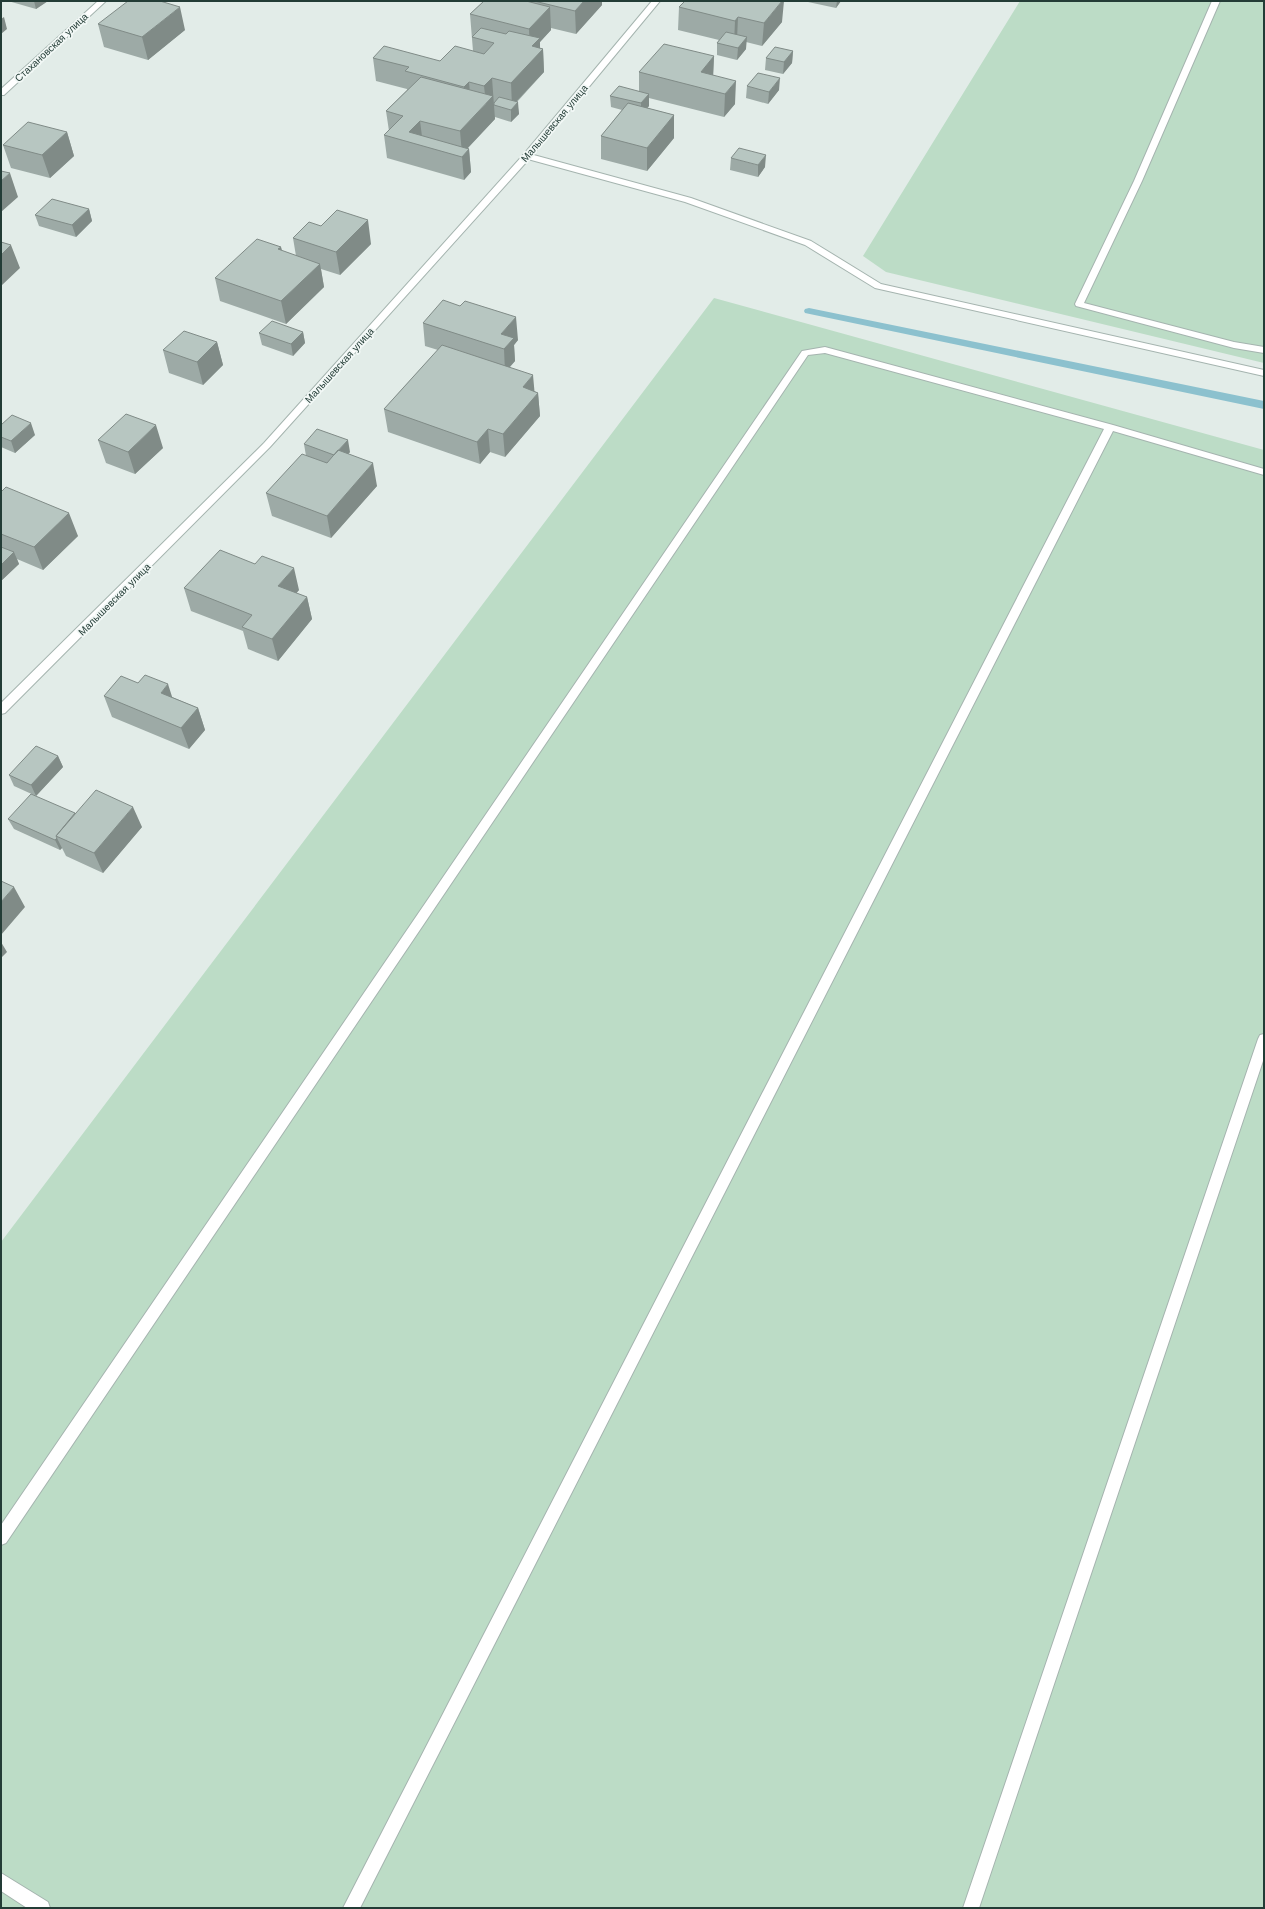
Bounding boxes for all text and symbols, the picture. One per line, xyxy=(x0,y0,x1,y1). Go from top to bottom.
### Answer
street label: Стахановская улица xyxy=(13,10,90,84)
street label: Малышевская улица xyxy=(519,82,590,164)
street label: Малышевская улица xyxy=(303,325,376,405)
street label: Малышевская улица xyxy=(76,561,153,638)

